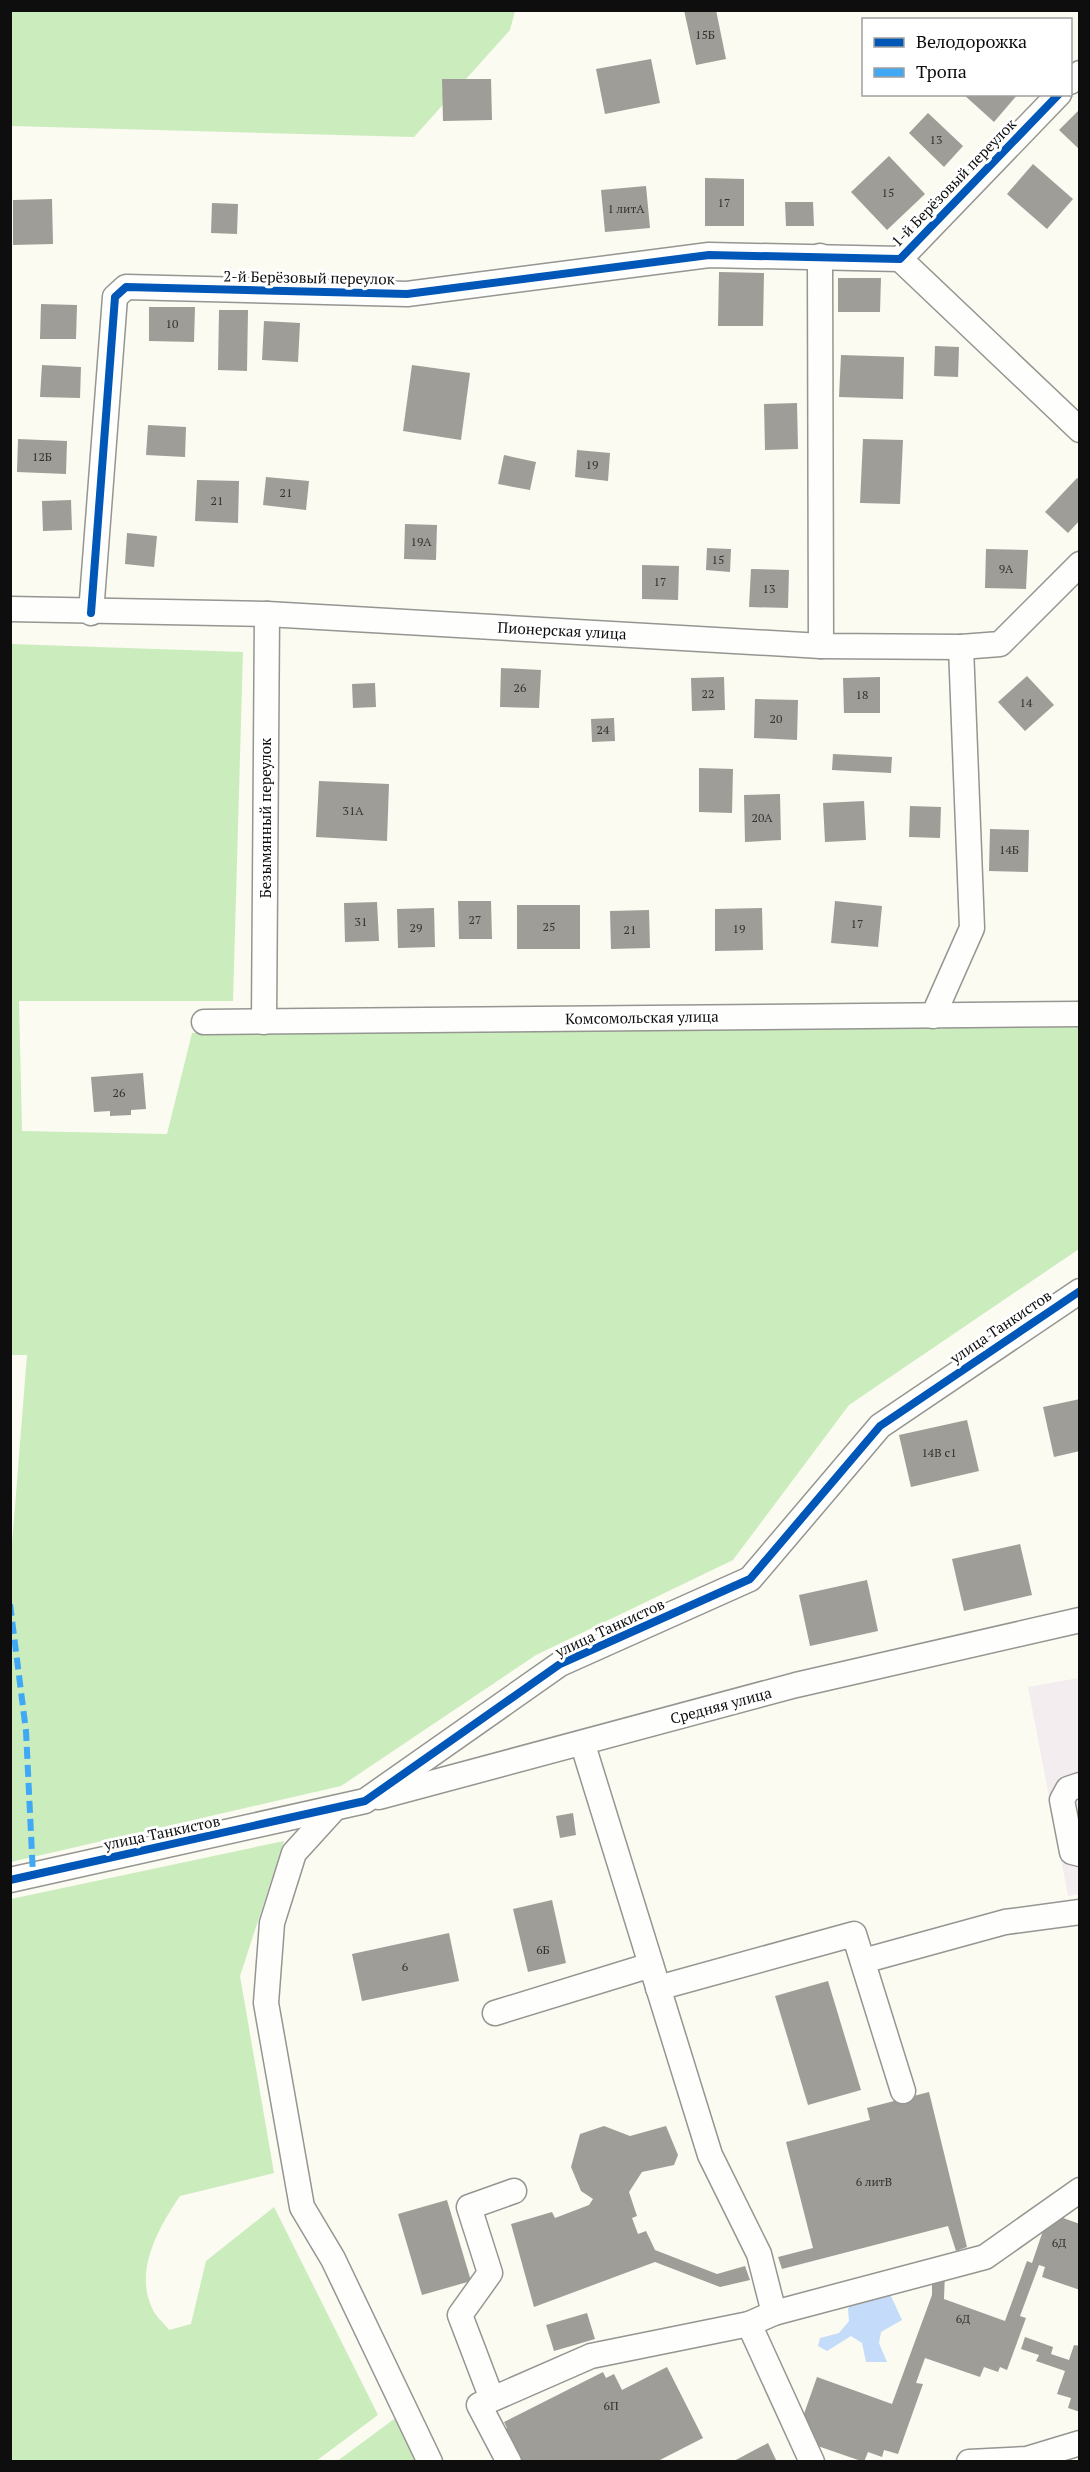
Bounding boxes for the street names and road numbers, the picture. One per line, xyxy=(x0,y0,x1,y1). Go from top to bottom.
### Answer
street label: 1-й Берёзовый переулок xyxy=(887,113,1021,251)
street label: 2-й Берёзовый переулок xyxy=(223,266,396,289)
street label: Пионерская улица xyxy=(497,617,627,643)
street label: Безымянный переулок xyxy=(255,737,275,898)
street label: Комсомольская улица xyxy=(565,1006,719,1028)
street label: улица Танкистов xyxy=(945,1285,1055,1368)
street label: улица Танкистов xyxy=(551,1593,667,1662)
street label: Средняя улица xyxy=(668,1682,774,1728)
street label: улица Танкистов xyxy=(101,1810,222,1854)

